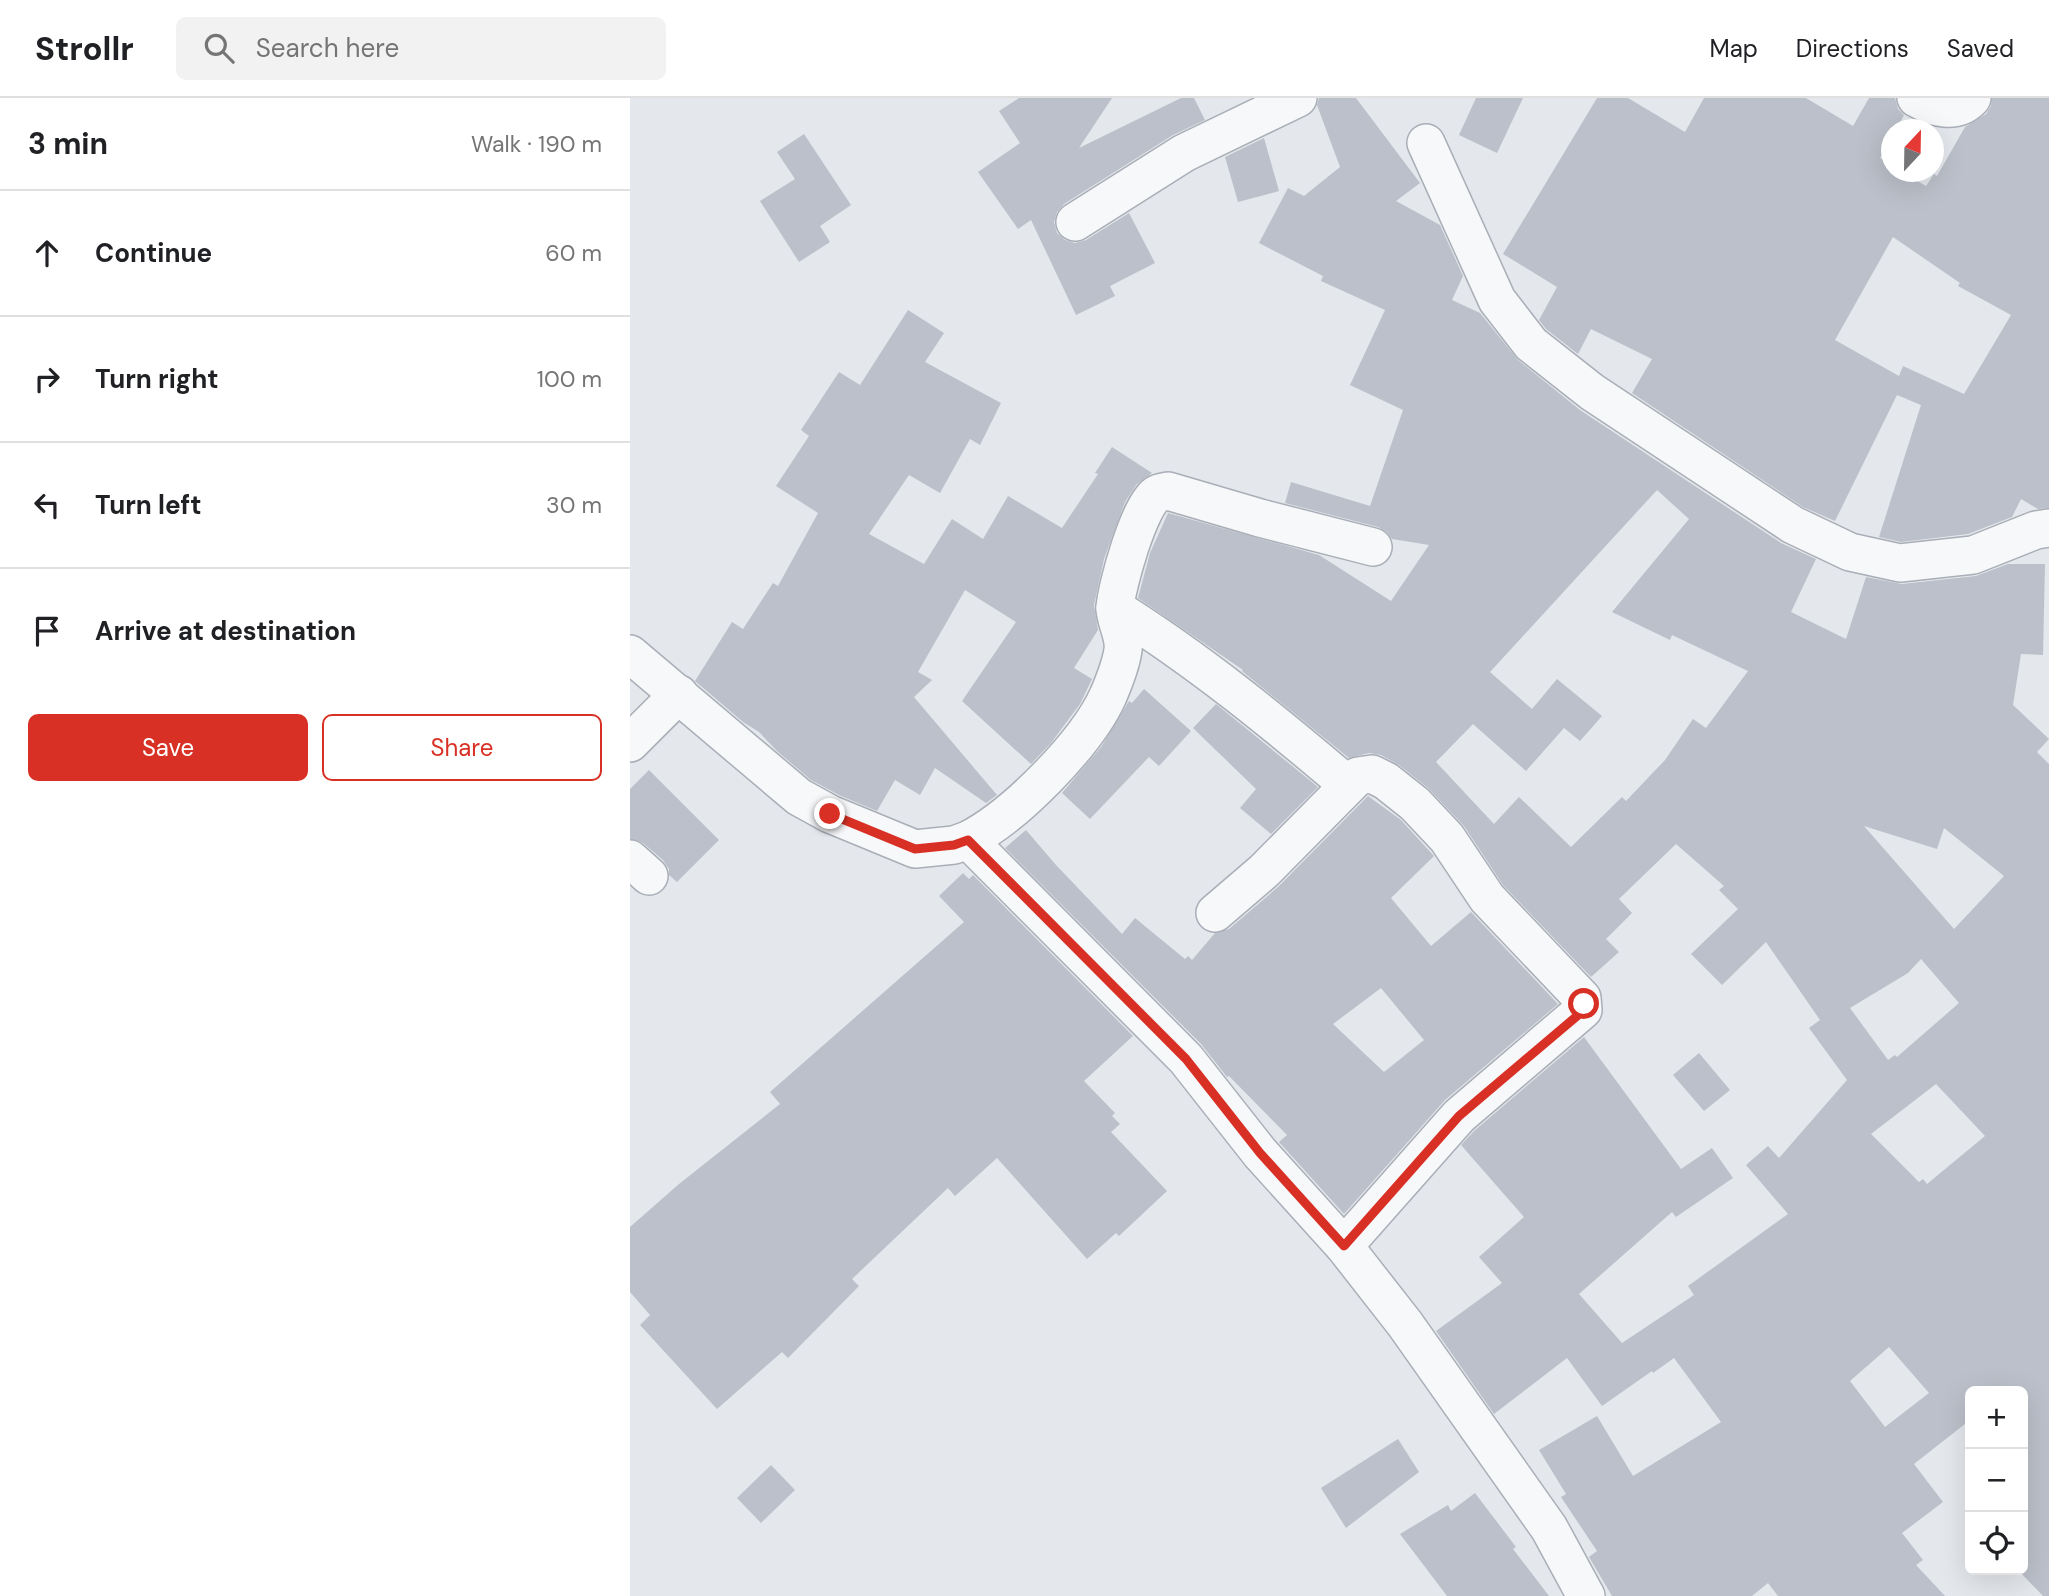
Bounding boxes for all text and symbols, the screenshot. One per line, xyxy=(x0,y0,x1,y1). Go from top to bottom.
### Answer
search box xyxy=(176,17,666,80)
text: Strollr xyxy=(35,27,134,70)
icon: search xyxy=(200,29,238,67)
text: Search here xyxy=(256,31,399,65)
text: Map xyxy=(1710,33,1758,64)
text: Directions xyxy=(1796,33,1909,64)
text: Saved xyxy=(1947,33,2014,64)
north arrow xyxy=(1881,119,1944,182)
text: 3 min xyxy=(28,124,108,163)
text: Walk · 190 m xyxy=(471,129,602,159)
icon: ahead xyxy=(28,234,66,272)
text: Continue xyxy=(95,236,212,270)
text: 60 m xyxy=(545,238,602,268)
icon: right xyxy=(28,360,66,398)
text: Turn right xyxy=(95,362,219,396)
text: 100 m xyxy=(537,364,602,394)
icon: left xyxy=(28,486,66,524)
text: Turn left xyxy=(95,488,202,522)
text: 30 m xyxy=(546,490,602,520)
icon: arrive xyxy=(28,612,66,650)
text: Arrive at destination xyxy=(95,614,356,648)
button: Save xyxy=(28,714,308,781)
button: Share xyxy=(322,714,602,781)
route end xyxy=(814,798,845,829)
route start xyxy=(1568,988,1599,1019)
map controls xyxy=(1965,1386,2028,1575)
button: + xyxy=(1965,1386,2028,1449)
button: − xyxy=(1965,1449,2028,1512)
button: locate xyxy=(1965,1512,2028,1575)

